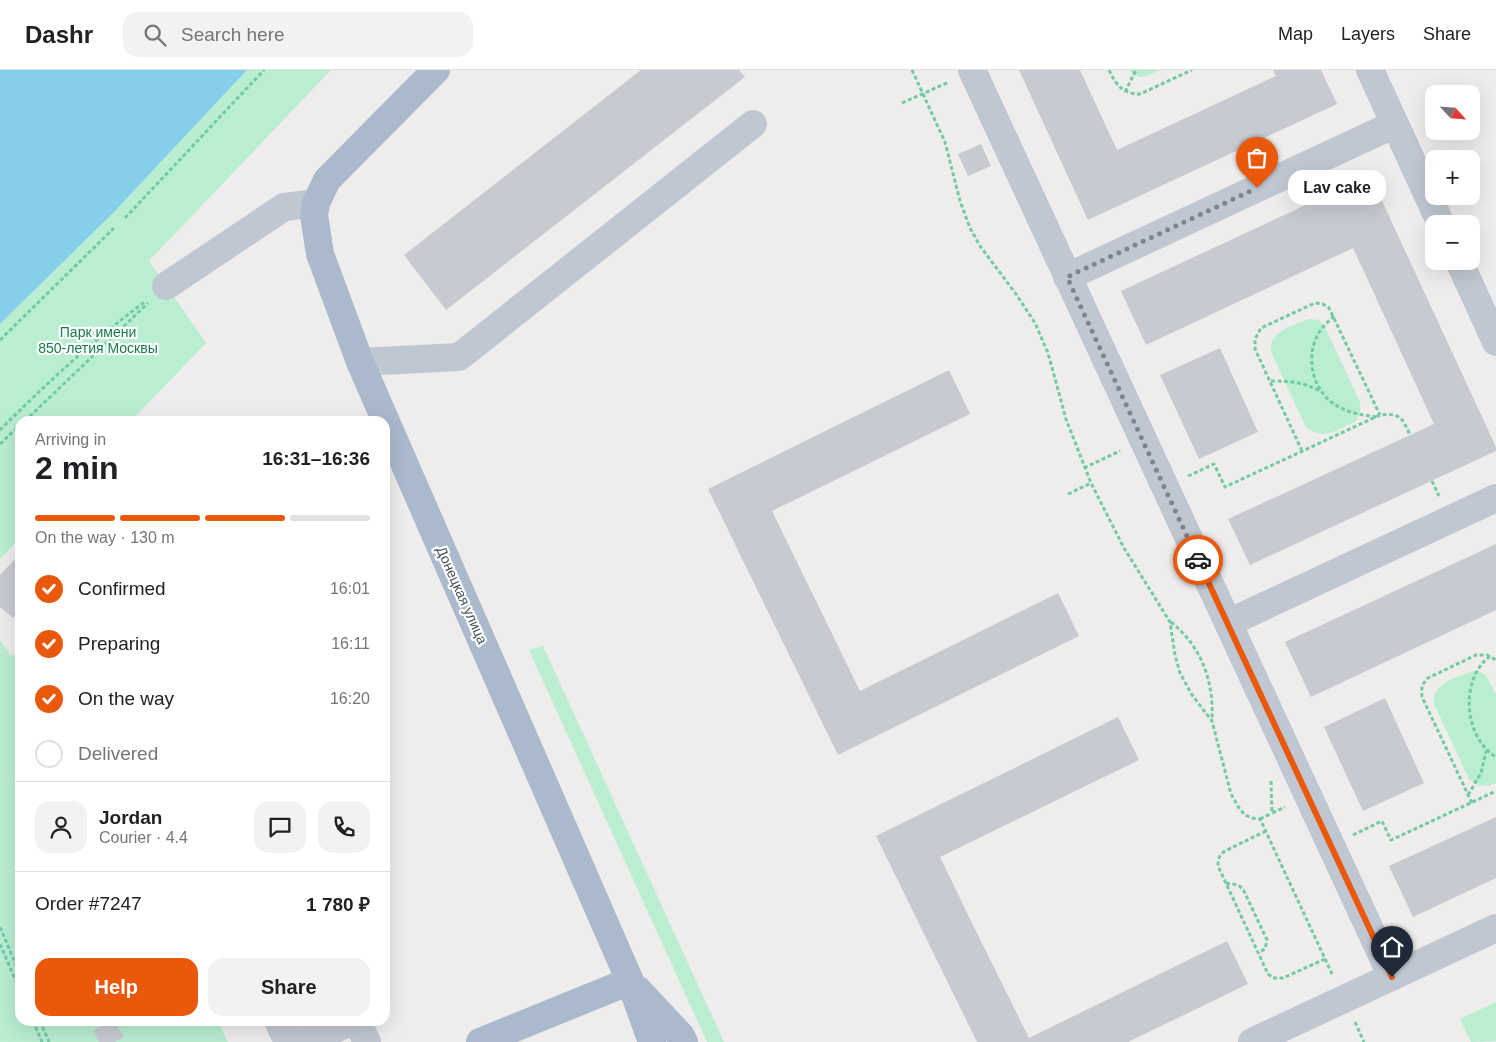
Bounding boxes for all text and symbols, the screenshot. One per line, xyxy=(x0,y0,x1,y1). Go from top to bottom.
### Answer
search box xyxy=(123,12,473,57)
text: Dashr xyxy=(25,21,93,48)
icon: search xyxy=(141,21,169,49)
text: Search here xyxy=(181,24,285,45)
text: Map xyxy=(1278,24,1313,44)
text: Layers xyxy=(1341,24,1395,44)
text: Share xyxy=(1423,24,1471,44)
north arrow xyxy=(1425,85,1480,140)
map controls xyxy=(1425,85,1480,270)
pin xyxy=(1236,137,1278,188)
icon: bag xyxy=(1243,144,1271,172)
button: + xyxy=(1425,150,1480,205)
callout: Lav cake xyxy=(1287,170,1384,206)
text: Lav cake xyxy=(1303,179,1371,196)
button: − xyxy=(1425,215,1480,270)
park label: Парк имени 850-летия Москвы xyxy=(38,324,158,356)
text: Arriving in xyxy=(35,431,106,448)
text: 16:31–16:36 xyxy=(262,448,370,469)
text: 2 min xyxy=(35,450,119,486)
text: On the way · 130 m xyxy=(35,529,175,546)
courier xyxy=(1173,535,1223,585)
street label: Донецкая улица xyxy=(433,544,491,646)
icon: car xyxy=(1184,546,1212,574)
icon: check xyxy=(35,575,63,603)
text: Confirmed xyxy=(78,578,166,599)
text: 16:01 xyxy=(330,580,370,597)
icon: check xyxy=(35,630,63,658)
text: Preparing xyxy=(78,633,160,654)
text: 16:11 xyxy=(331,635,370,652)
icon: check xyxy=(35,685,63,713)
text: On the way xyxy=(78,688,174,709)
text: 16:20 xyxy=(330,690,370,707)
text: Delivered xyxy=(78,743,158,764)
button: person xyxy=(35,801,87,853)
button: chat xyxy=(254,801,306,853)
button: phone xyxy=(318,801,370,853)
text: Jordan xyxy=(99,807,162,828)
text: Courier · 4.4 xyxy=(99,829,188,846)
text: Order #7247 xyxy=(35,893,142,914)
text: 1 780 ₽ xyxy=(306,894,370,915)
pin xyxy=(1371,926,1413,977)
icon: home xyxy=(1378,933,1406,961)
button: Help xyxy=(35,958,198,1016)
button: Share xyxy=(208,958,370,1016)

